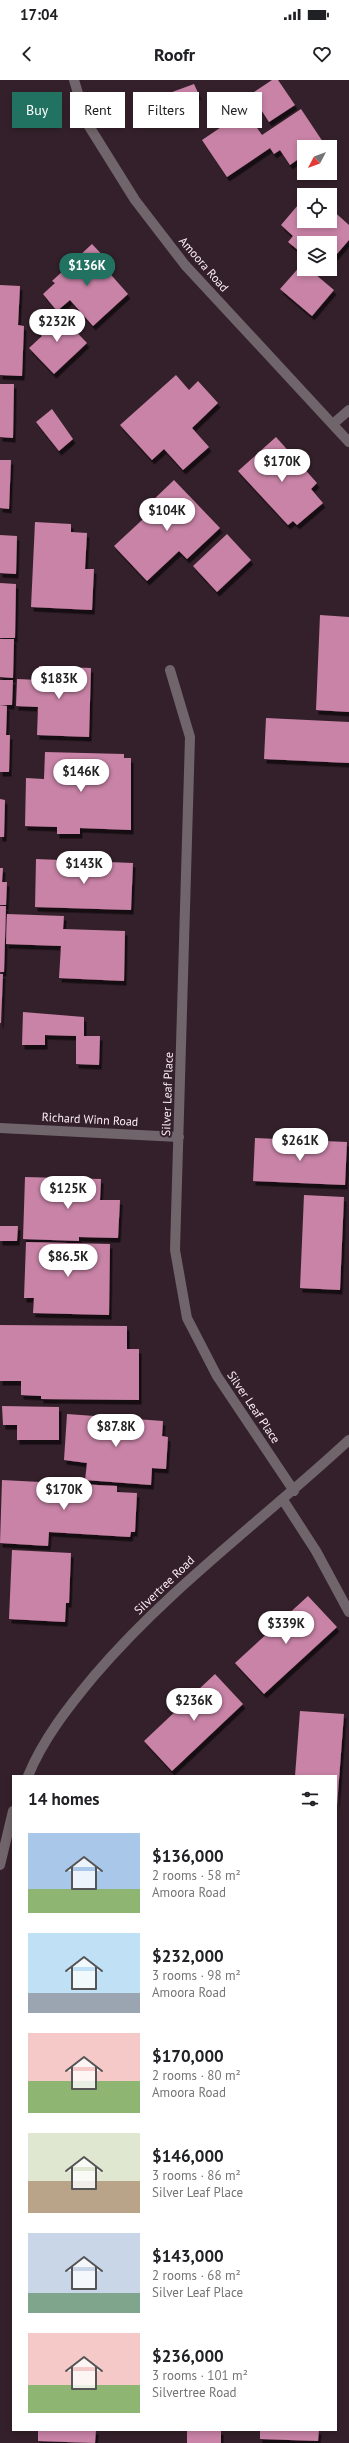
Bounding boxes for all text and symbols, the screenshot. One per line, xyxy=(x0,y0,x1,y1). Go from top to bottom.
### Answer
text: 17:04 xyxy=(20,5,58,24)
icon: back xyxy=(16,43,38,65)
text: Roofr xyxy=(154,43,195,66)
icon: heart xyxy=(311,43,333,65)
chip: Buy xyxy=(12,92,62,128)
chip: Rent xyxy=(70,92,125,128)
chip: Filters xyxy=(133,92,199,128)
chip: New xyxy=(207,92,262,128)
north arrow xyxy=(297,140,337,180)
map controls xyxy=(297,140,337,276)
button: locate xyxy=(297,188,337,228)
street label: Amoora Road xyxy=(176,233,232,295)
button: layers xyxy=(297,236,337,276)
pin: $136K xyxy=(59,253,115,287)
text: $136K xyxy=(68,257,106,274)
pin: $232K xyxy=(29,309,85,343)
text: $232K xyxy=(38,313,76,330)
pin: $170K xyxy=(254,449,310,483)
text: $170K xyxy=(263,453,301,470)
pin: $104K xyxy=(139,498,195,532)
text: $104K xyxy=(148,502,186,519)
pin: $183K xyxy=(31,666,87,700)
text: $183K xyxy=(40,670,78,687)
pin: $146K xyxy=(53,759,109,793)
text: $146K xyxy=(62,763,100,780)
pin: $143K xyxy=(56,851,112,885)
text: $143K xyxy=(65,855,103,872)
street label: Silver Leaf Place xyxy=(158,1052,176,1136)
street label: Richard Winn Road xyxy=(41,1109,139,1129)
pin: $261K xyxy=(272,1128,328,1162)
text: $261K xyxy=(281,1132,319,1149)
pin: $125K xyxy=(40,1176,96,1210)
text: $125K xyxy=(49,1180,87,1197)
pin: $86.5K xyxy=(35,1244,101,1278)
text: $86.5K xyxy=(48,1248,88,1265)
street label: Silver Leaf Place xyxy=(224,1368,284,1446)
pin: $87.8K xyxy=(83,1414,149,1448)
text: $87.8K xyxy=(96,1418,136,1435)
pin: $170K xyxy=(36,1477,92,1511)
text: $170K xyxy=(45,1481,83,1498)
street label: Silvertree Road xyxy=(131,1552,197,1618)
pin: $339K xyxy=(258,1611,314,1645)
text: $339K xyxy=(267,1615,305,1632)
pin: $236K xyxy=(166,1688,222,1722)
text: $236K xyxy=(175,1692,213,1709)
text: 14 homes xyxy=(28,1788,99,1810)
icon: filters xyxy=(299,1788,321,1810)
text: $136,000 xyxy=(152,1845,224,1867)
icon: home xyxy=(60,1849,108,1897)
text: 2 rooms · 58 m² xyxy=(152,1867,241,1884)
text: Amoora Road xyxy=(152,1884,226,1901)
text: $232,000 xyxy=(152,1945,224,1967)
icon: home xyxy=(60,1949,108,1997)
text: 3 rooms · 98 m² xyxy=(152,1967,241,1984)
text: Amoora Road xyxy=(152,1984,226,2001)
text: $170,000 xyxy=(152,2045,224,2067)
icon: home xyxy=(60,2049,108,2097)
text: 2 rooms · 80 m² xyxy=(152,2067,241,2084)
text: Amoora Road xyxy=(152,2084,226,2101)
text: $146,000 xyxy=(152,2145,224,2167)
icon: home xyxy=(60,2149,108,2197)
text: 3 rooms · 86 m² xyxy=(152,2167,241,2184)
text: Silver Leaf Place xyxy=(152,2184,243,2201)
text: $143,000 xyxy=(152,2245,224,2267)
icon: home xyxy=(60,2249,108,2297)
text: 2 rooms · 68 m² xyxy=(152,2267,241,2284)
text: Silver Leaf Place xyxy=(152,2284,243,2301)
text: $236,000 xyxy=(152,2345,224,2367)
icon: home xyxy=(60,2349,108,2397)
text: 3 rooms · 101 m² xyxy=(152,2367,248,2384)
text: Silvertree Road xyxy=(152,2384,237,2401)

